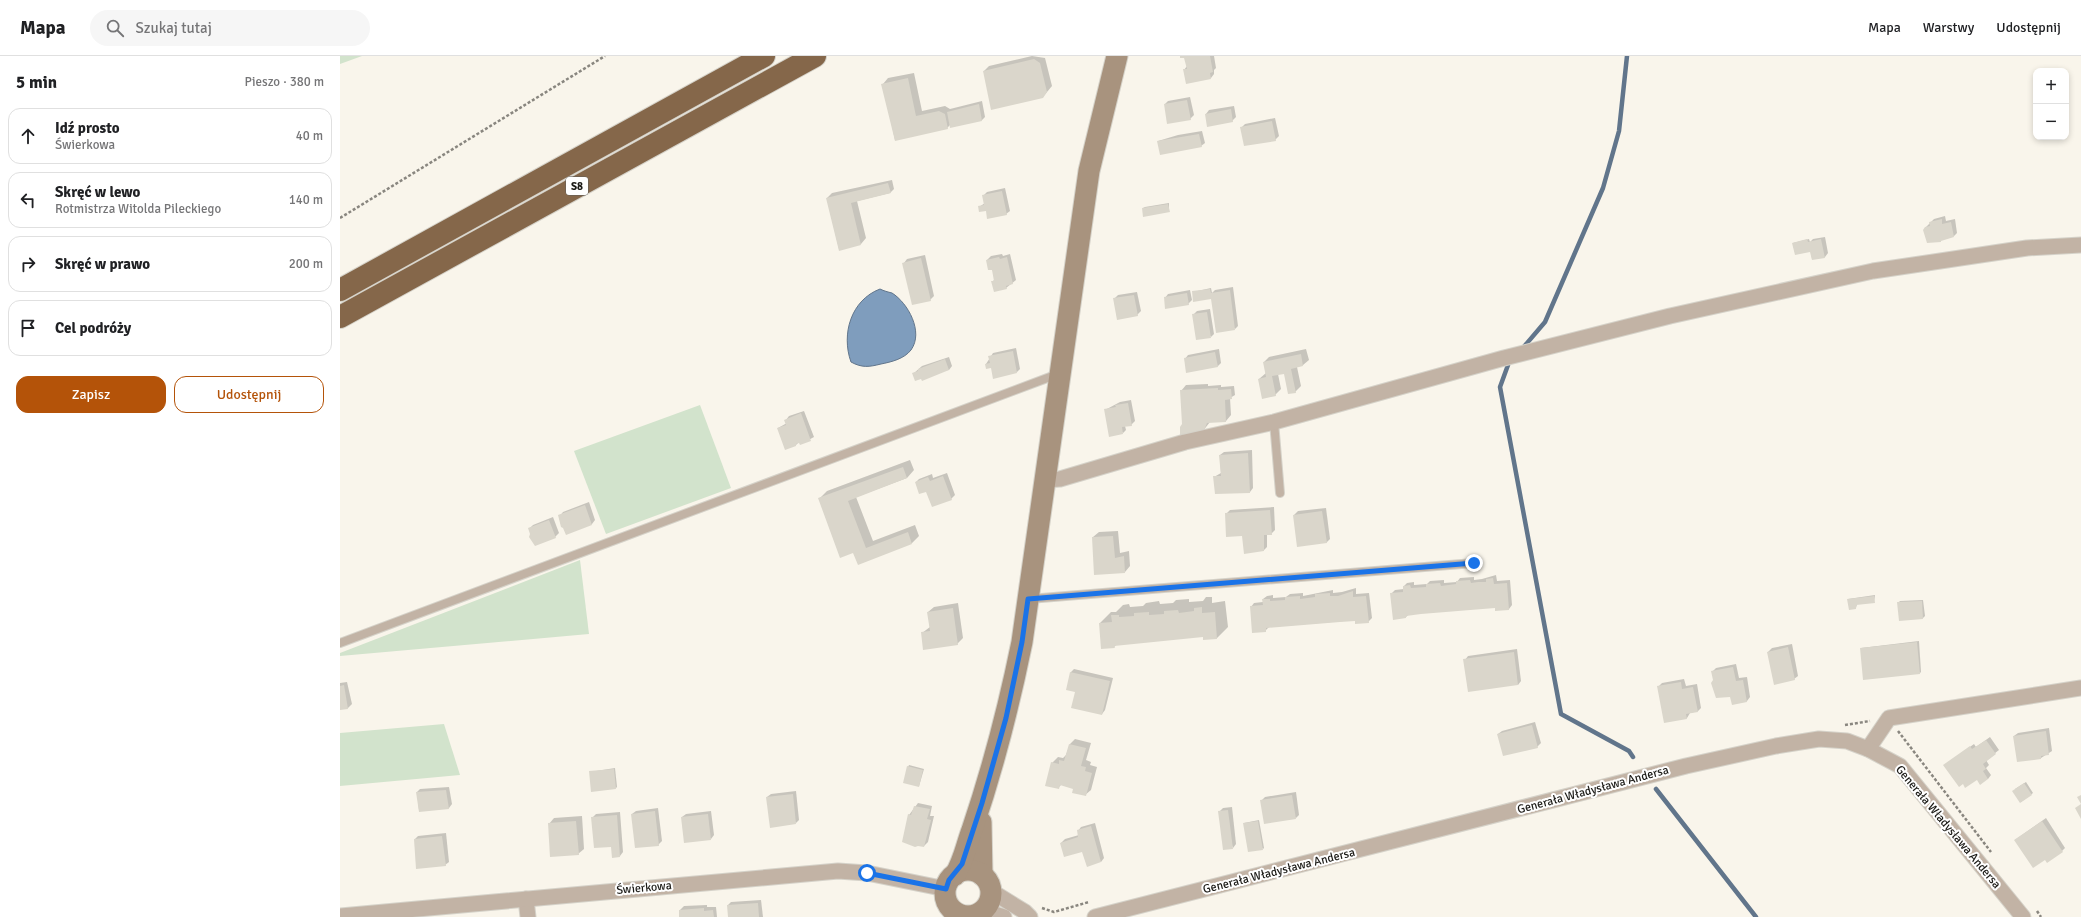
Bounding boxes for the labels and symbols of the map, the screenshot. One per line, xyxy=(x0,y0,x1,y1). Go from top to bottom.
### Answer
road number: S8 xyxy=(566,177,588,195)
route end xyxy=(1465,554,1483,572)
street label: Generała Władysława Andersa xyxy=(1892,762,2004,892)
street label: Generała Władysława Andersa xyxy=(1516,763,1670,817)
street label: Generała Władysława Andersa xyxy=(1201,845,1357,897)
route start xyxy=(858,864,876,882)
street label: Świerkowa xyxy=(616,878,672,898)

